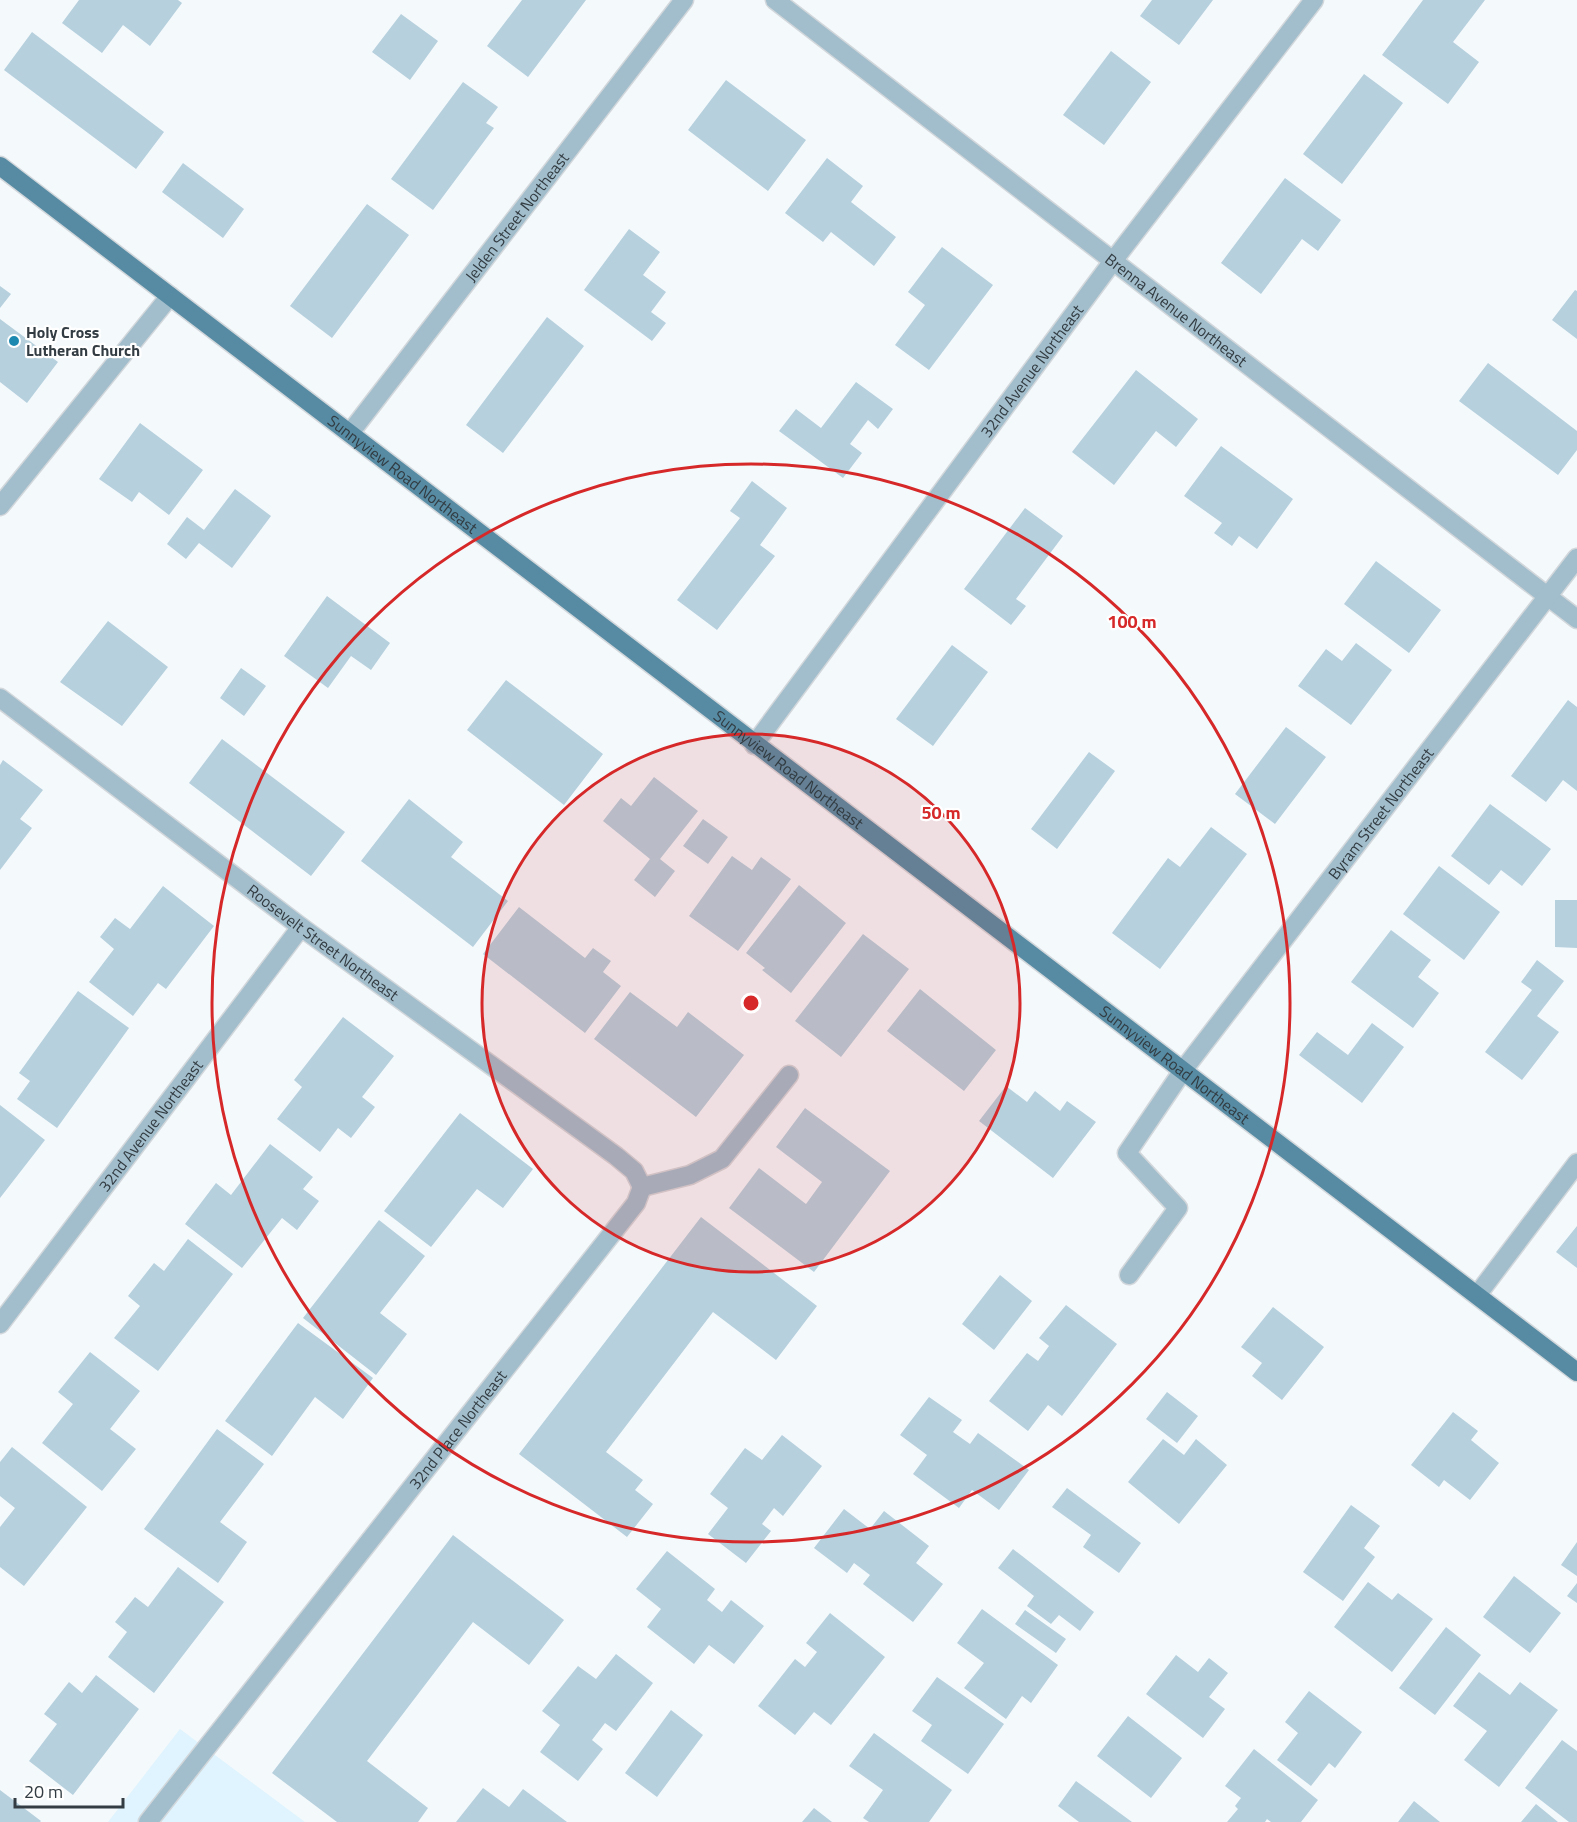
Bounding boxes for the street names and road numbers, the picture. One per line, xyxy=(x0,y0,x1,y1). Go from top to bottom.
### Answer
street label: Jelden Street Northeast xyxy=(459,147,575,287)
street label: Brenna Avenue Northeast xyxy=(1100,247,1253,373)
street label: 32nd Avenue Northeast xyxy=(974,299,1089,442)
street label: Sunnyview Road Northeast xyxy=(323,409,483,539)
street label: Sunnyview Road Northeast xyxy=(709,704,869,835)
street label: Byram Street Northeast xyxy=(1322,742,1439,885)
street label: Roosevelt Street Northeast xyxy=(242,878,404,1007)
street label: Sunnyview Road Northeast xyxy=(1095,999,1255,1130)
street label: 32nd Avenue Northeast xyxy=(92,1054,209,1197)
street label: 32nd Place Northeast xyxy=(403,1364,513,1494)

